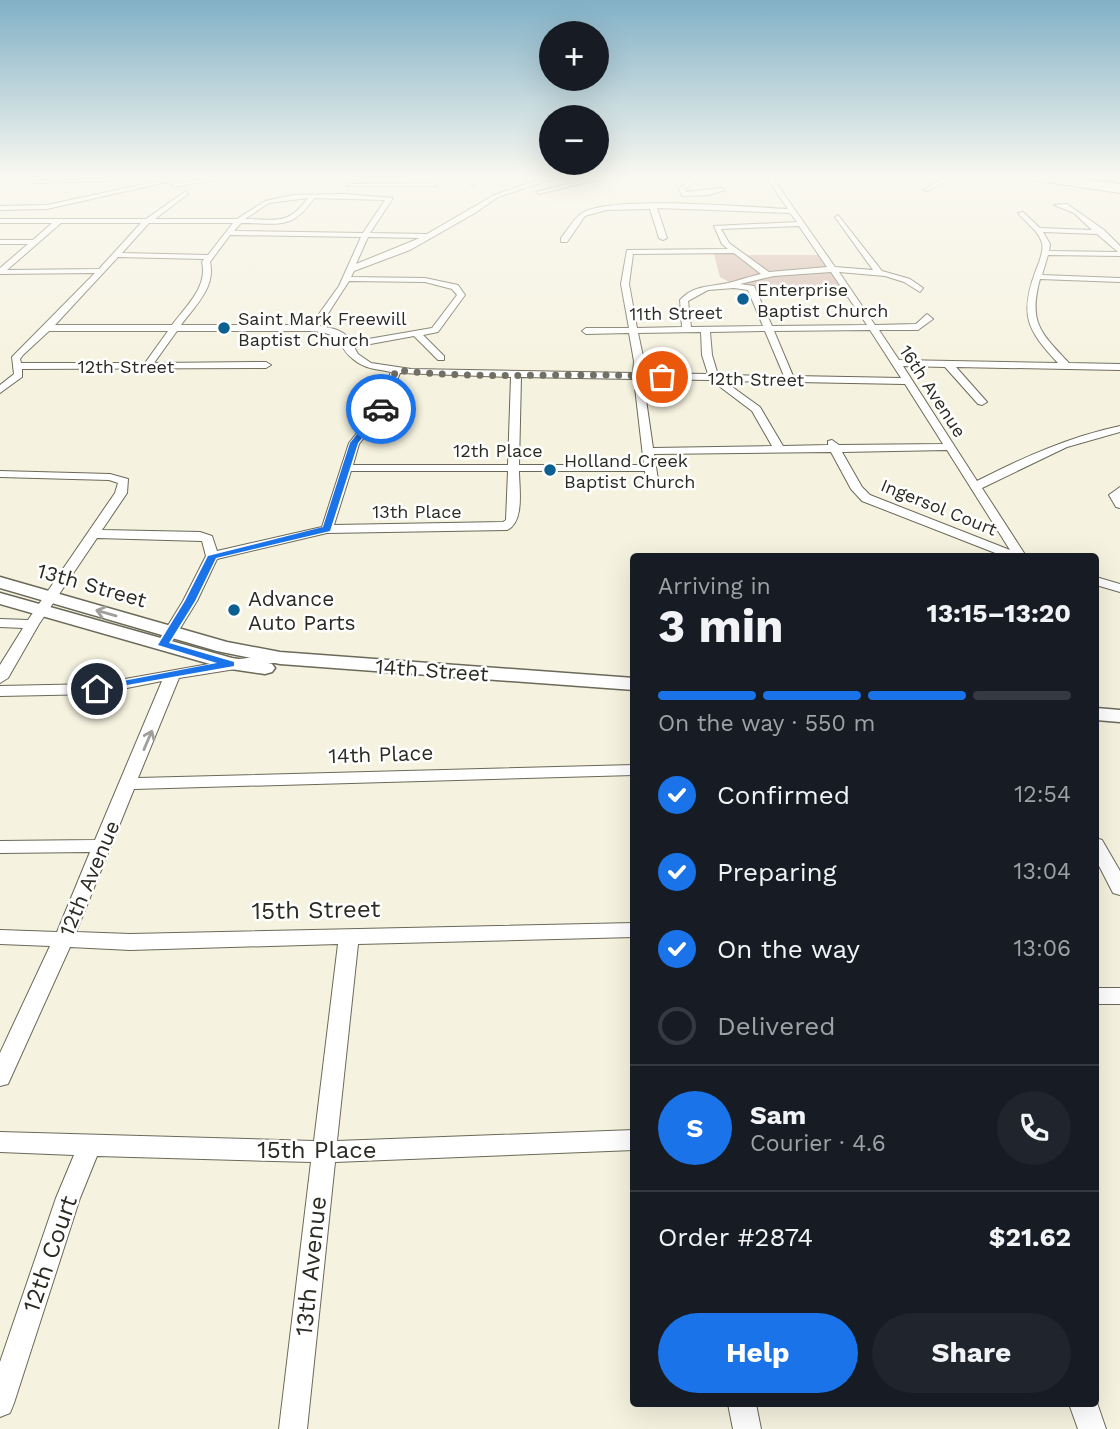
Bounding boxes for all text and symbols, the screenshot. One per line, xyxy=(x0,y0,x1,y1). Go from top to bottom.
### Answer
map controls xyxy=(539,21,609,175)
button: + xyxy=(539,21,609,91)
button: − xyxy=(539,105,609,175)
place label: Enterprise Baptist Church xyxy=(757,279,888,321)
marker: Enterprise Baptist Church xyxy=(735,291,751,307)
street label: 11th Street xyxy=(629,302,723,324)
place label: Saint Mark Freewill Baptist Church xyxy=(238,308,407,350)
marker: Saint Mark Freewill Baptist Church xyxy=(216,320,232,336)
street label: 16th Avenue xyxy=(895,341,971,441)
pin xyxy=(632,347,692,407)
street label: 12th Street xyxy=(78,356,175,377)
icon: bag xyxy=(643,358,681,396)
street label: 12th Street xyxy=(708,368,805,390)
courier xyxy=(346,374,416,444)
icon: car xyxy=(362,390,400,428)
street label: 12th Place xyxy=(453,440,543,461)
place label: Holland Creek Baptist Church xyxy=(564,450,695,492)
marker: Holland Creek Baptist Church xyxy=(542,462,558,478)
street label: Ingersol Court xyxy=(878,474,1000,540)
street label: 13th Place xyxy=(372,501,462,522)
street label: 13th Street xyxy=(34,557,150,613)
text: Arriving in xyxy=(658,573,771,600)
place label: Advance Auto Parts xyxy=(248,586,356,635)
text: 13:15–13:20 xyxy=(927,598,1071,628)
text: 3 min xyxy=(658,599,784,653)
marker: Advance Auto Parts xyxy=(226,602,242,618)
one-way arrow xyxy=(95,605,117,618)
street label: 14th Street xyxy=(375,654,490,686)
pin xyxy=(67,659,127,719)
icon: home xyxy=(78,670,116,708)
text: On the way · 550 m xyxy=(658,710,876,737)
one-way arrow xyxy=(142,730,155,751)
street label: 14th Place xyxy=(328,740,434,768)
icon: check xyxy=(658,776,696,814)
text: Confirmed xyxy=(717,780,850,810)
text: 12:54 xyxy=(1014,781,1071,808)
street label: 12th Avenue xyxy=(53,817,125,939)
icon: check xyxy=(658,853,696,891)
text: Preparing xyxy=(717,857,837,887)
text: 13:04 xyxy=(1013,858,1071,885)
street label: 15th Street xyxy=(251,895,381,925)
icon: check xyxy=(658,930,696,968)
text: On the way xyxy=(717,934,860,964)
text: 13:06 xyxy=(1014,935,1071,962)
text: Delivered xyxy=(717,1011,836,1041)
button: phone xyxy=(997,1091,1071,1165)
text: Sam xyxy=(750,1100,806,1130)
text: S xyxy=(687,1113,703,1143)
text: Courier · 4.6 xyxy=(750,1130,886,1157)
street label: 15th Place xyxy=(257,1136,377,1164)
street label: 12th Court xyxy=(17,1192,83,1316)
street label: 13th Avenue xyxy=(290,1195,332,1337)
text: Order #2874 xyxy=(658,1222,813,1252)
text: $21.62 xyxy=(989,1222,1071,1252)
button: Help xyxy=(658,1313,858,1393)
button: Share xyxy=(872,1313,1071,1393)

